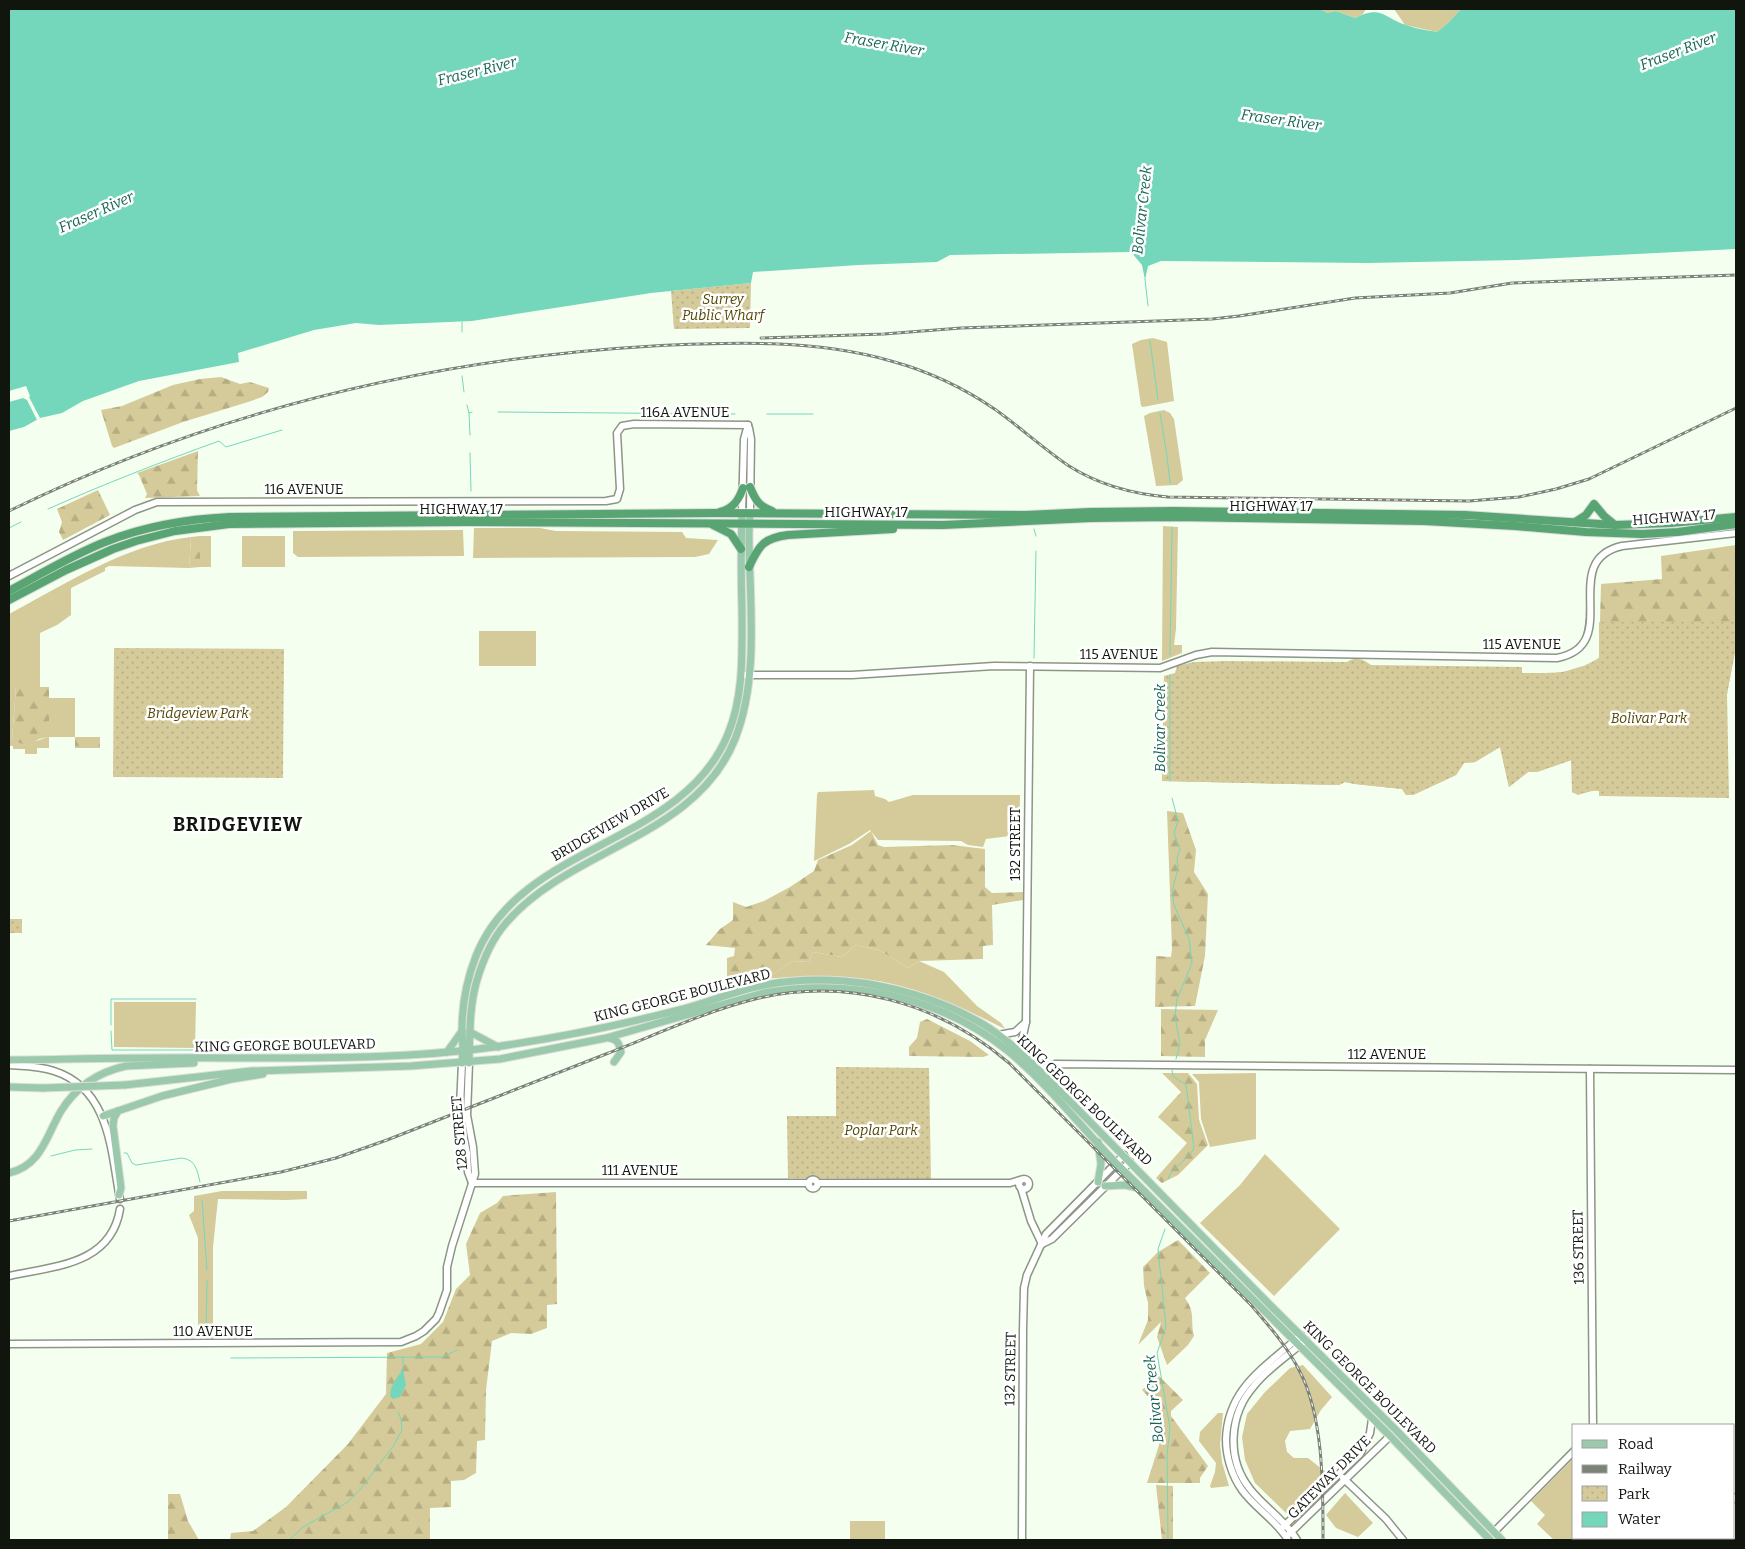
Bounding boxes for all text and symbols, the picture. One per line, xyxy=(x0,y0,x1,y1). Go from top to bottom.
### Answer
water label: Fraser River xyxy=(843,28,926,60)
water label: Fraser River xyxy=(1637,28,1720,74)
water label: Fraser River xyxy=(436,52,519,89)
water label: Fraser River xyxy=(1240,105,1323,135)
water label: Bolivar Creek xyxy=(1128,164,1156,255)
water label: Fraser River xyxy=(55,187,137,237)
park label: Surrey Public Wharf xyxy=(682,291,767,324)
street label: 116A AVENUE xyxy=(640,404,730,421)
street label: 116 AVENUE xyxy=(264,481,344,498)
street label: HIGHWAY 17 xyxy=(1229,498,1313,515)
street label: HIGHWAY 17 xyxy=(419,501,503,518)
street label: HIGHWAY 17 xyxy=(824,504,908,521)
street label: HIGHWAY 17 xyxy=(1632,506,1716,529)
street label: 115 AVENUE xyxy=(1483,636,1561,653)
street label: 115 AVENUE xyxy=(1080,646,1158,663)
water label: Bolivar Creek xyxy=(1151,683,1169,772)
park label: Bridgeview Park xyxy=(147,705,249,722)
park label: Bolivar Park xyxy=(1611,710,1688,727)
street label: BRIDGEVIEW DRIVE xyxy=(548,784,672,865)
street label: 132 STREET xyxy=(1007,807,1024,881)
district label: BRIDGEVIEW xyxy=(173,813,303,836)
street label: KING GEORGE BOULEVARD xyxy=(592,965,772,1026)
street label: KING GEORGE BOULEVARD xyxy=(1014,1031,1156,1169)
street label: KING GEORGE BOULEVARD xyxy=(194,1035,376,1056)
street label: 112 AVENUE xyxy=(1348,1046,1426,1063)
street label: 128 STREET xyxy=(448,1095,471,1171)
park label: Poplar Park xyxy=(844,1122,918,1139)
street label: 111 AVENUE xyxy=(602,1162,678,1179)
street label: 136 STREET xyxy=(1569,1209,1588,1284)
street label: KING GEORGE BOULEVARD xyxy=(1300,1317,1440,1457)
street label: 110 AVENUE xyxy=(173,1323,253,1340)
street label: 132 STREET xyxy=(1001,1332,1020,1406)
water label: Bolivar Creek xyxy=(1140,1353,1168,1444)
legend xyxy=(1572,1424,1735,1539)
street label: GATEWAY DRIVE xyxy=(1284,1432,1374,1522)
text: Road xyxy=(1618,1435,1653,1453)
text: Railway xyxy=(1618,1460,1672,1478)
text: Park xyxy=(1618,1485,1650,1503)
text: Water xyxy=(1618,1510,1661,1528)

